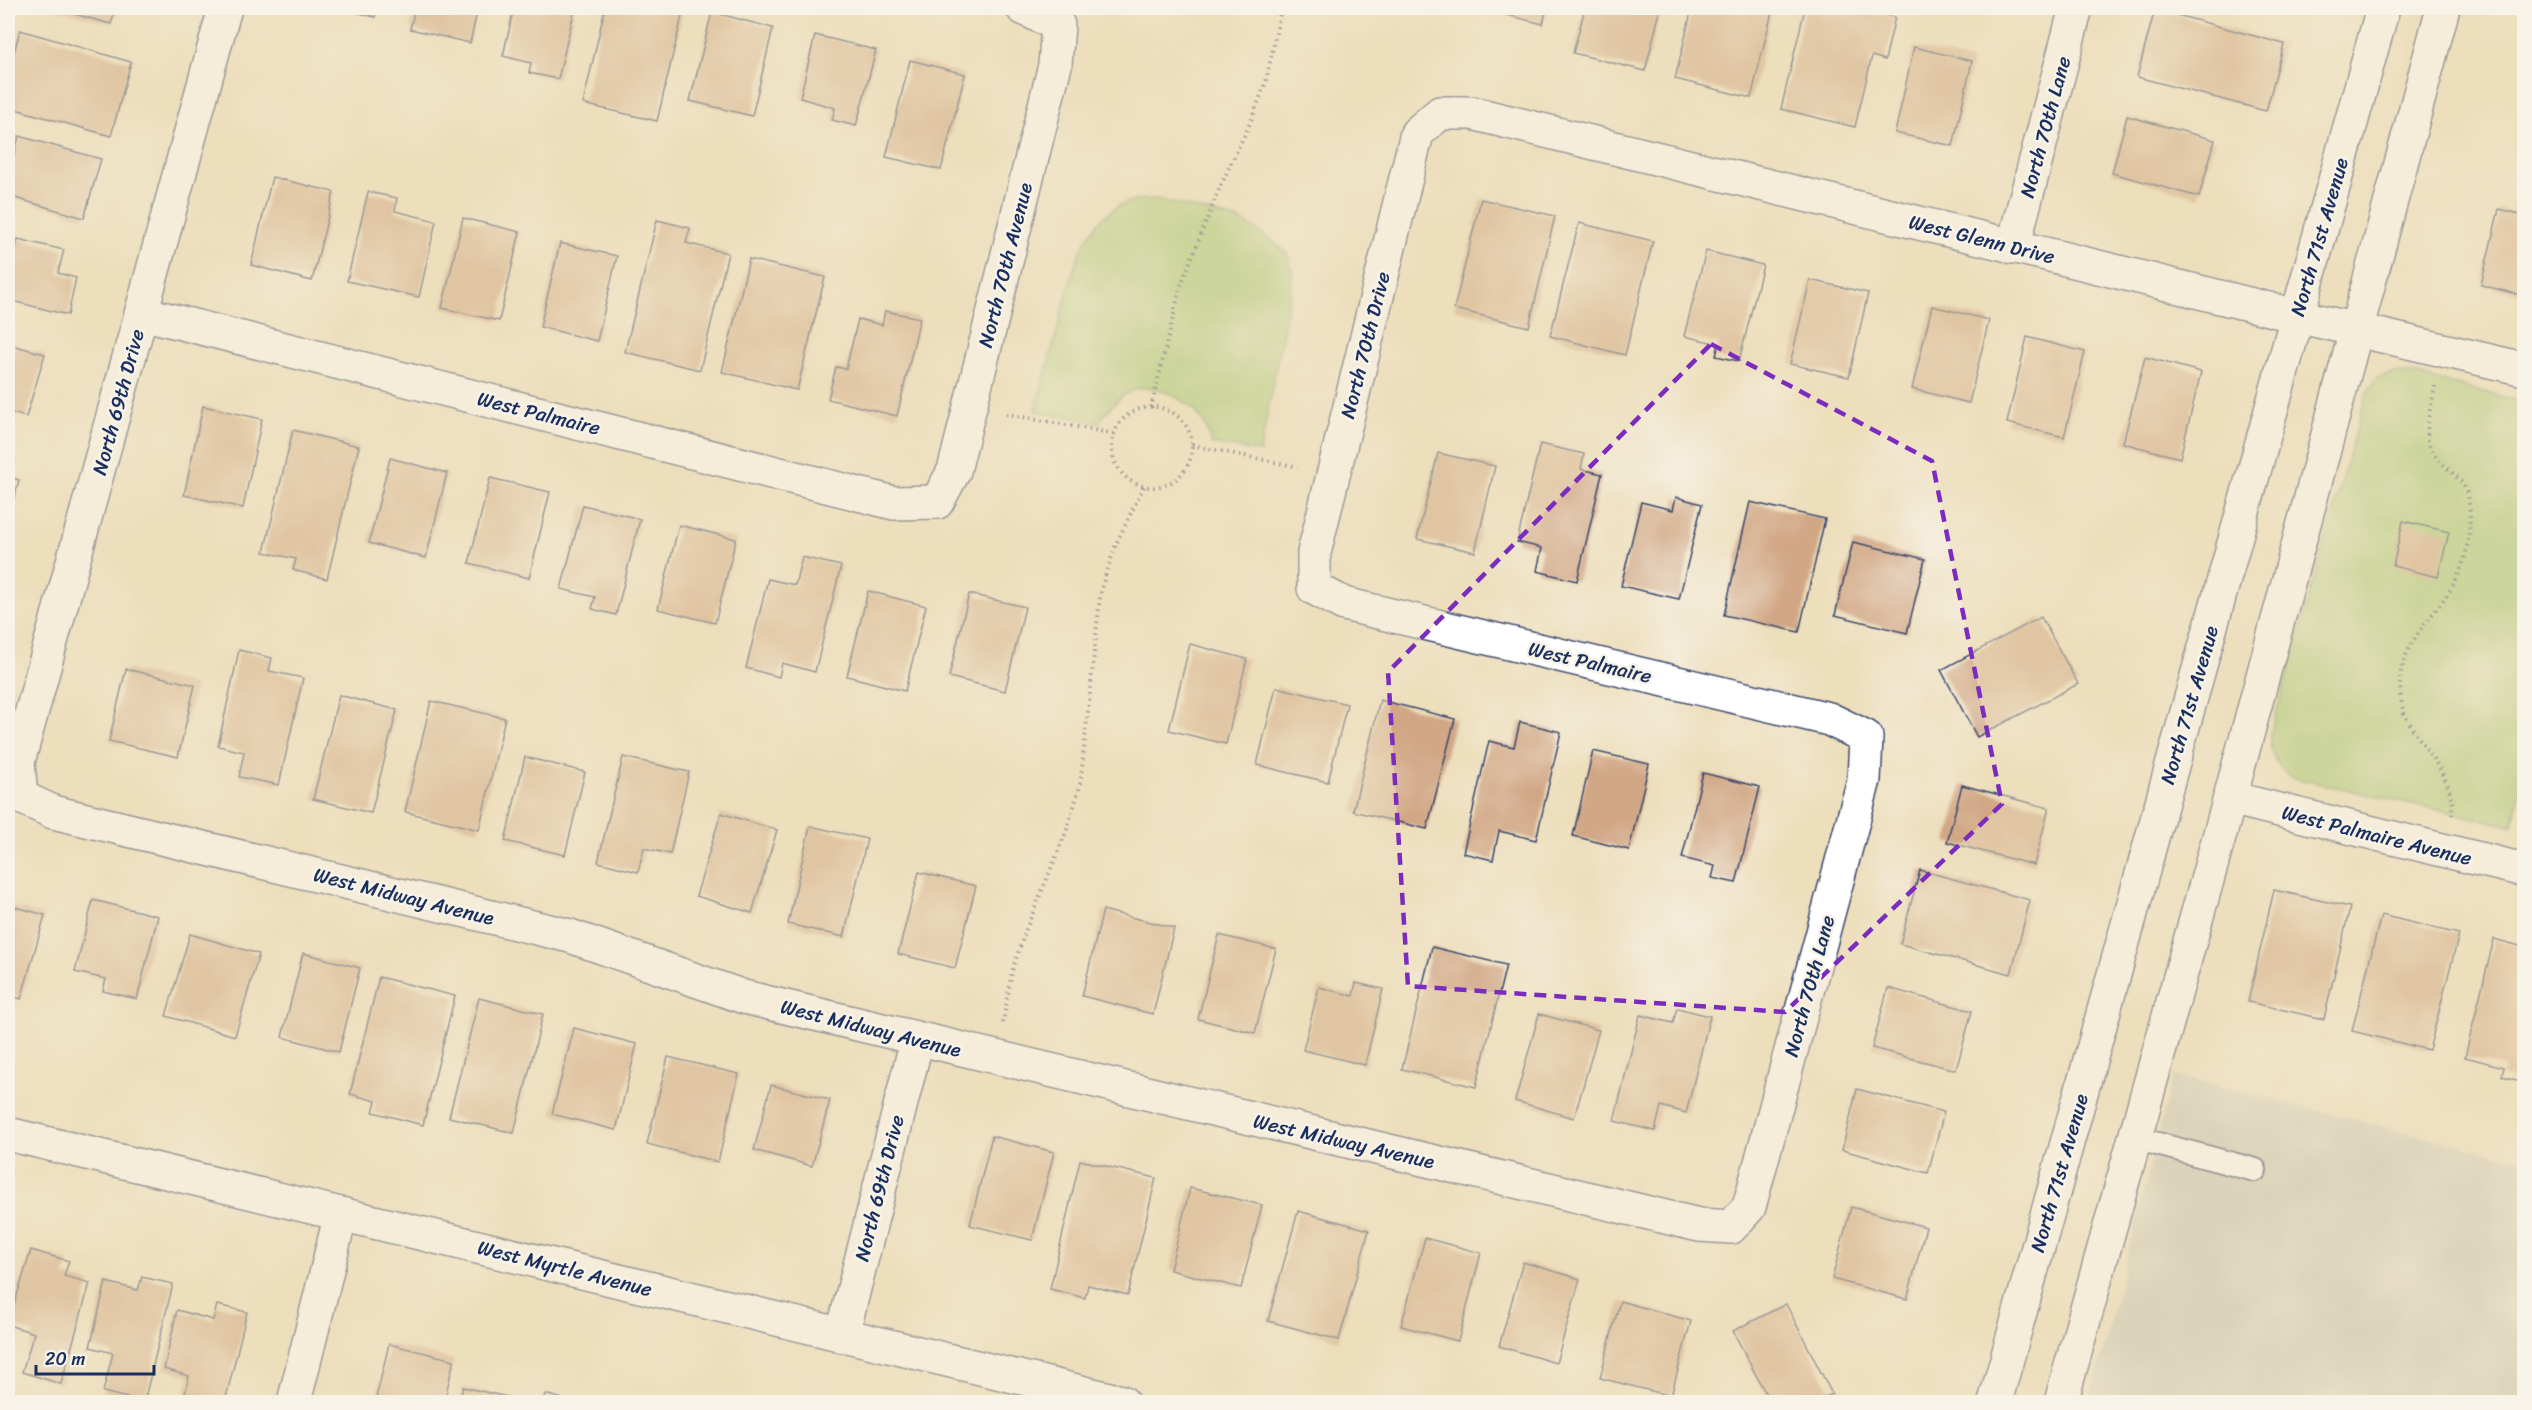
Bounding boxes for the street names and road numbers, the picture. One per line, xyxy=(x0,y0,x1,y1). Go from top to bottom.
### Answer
street label: North 70th Lane xyxy=(2010,52,2081,202)
street label: North 71st Avenue xyxy=(2280,153,2359,321)
street label: North 70th Avenue xyxy=(968,179,1043,351)
street label: West Glenn Drive xyxy=(1905,204,2059,275)
street label: North 70th Drive xyxy=(1330,268,1401,422)
street label: North 69th Drive xyxy=(82,325,155,479)
street label: West Palmaire xyxy=(474,381,604,446)
street label: North 71st Avenue xyxy=(2150,621,2229,789)
street label: West Palmaire xyxy=(1525,631,1655,694)
street label: West Palmaire Avenue xyxy=(2278,795,2476,876)
street label: West Midway Avenue xyxy=(310,857,498,936)
street label: North 70th Lane xyxy=(1774,911,1845,1061)
street label: West Midway Avenue xyxy=(777,989,965,1068)
street label: North 71st Avenue xyxy=(2020,1089,2099,1257)
street label: West Midway Avenue xyxy=(1250,1104,1438,1179)
street label: North 69th Drive xyxy=(844,1111,915,1265)
street label: West Myrtle Avenue xyxy=(474,1230,656,1307)

